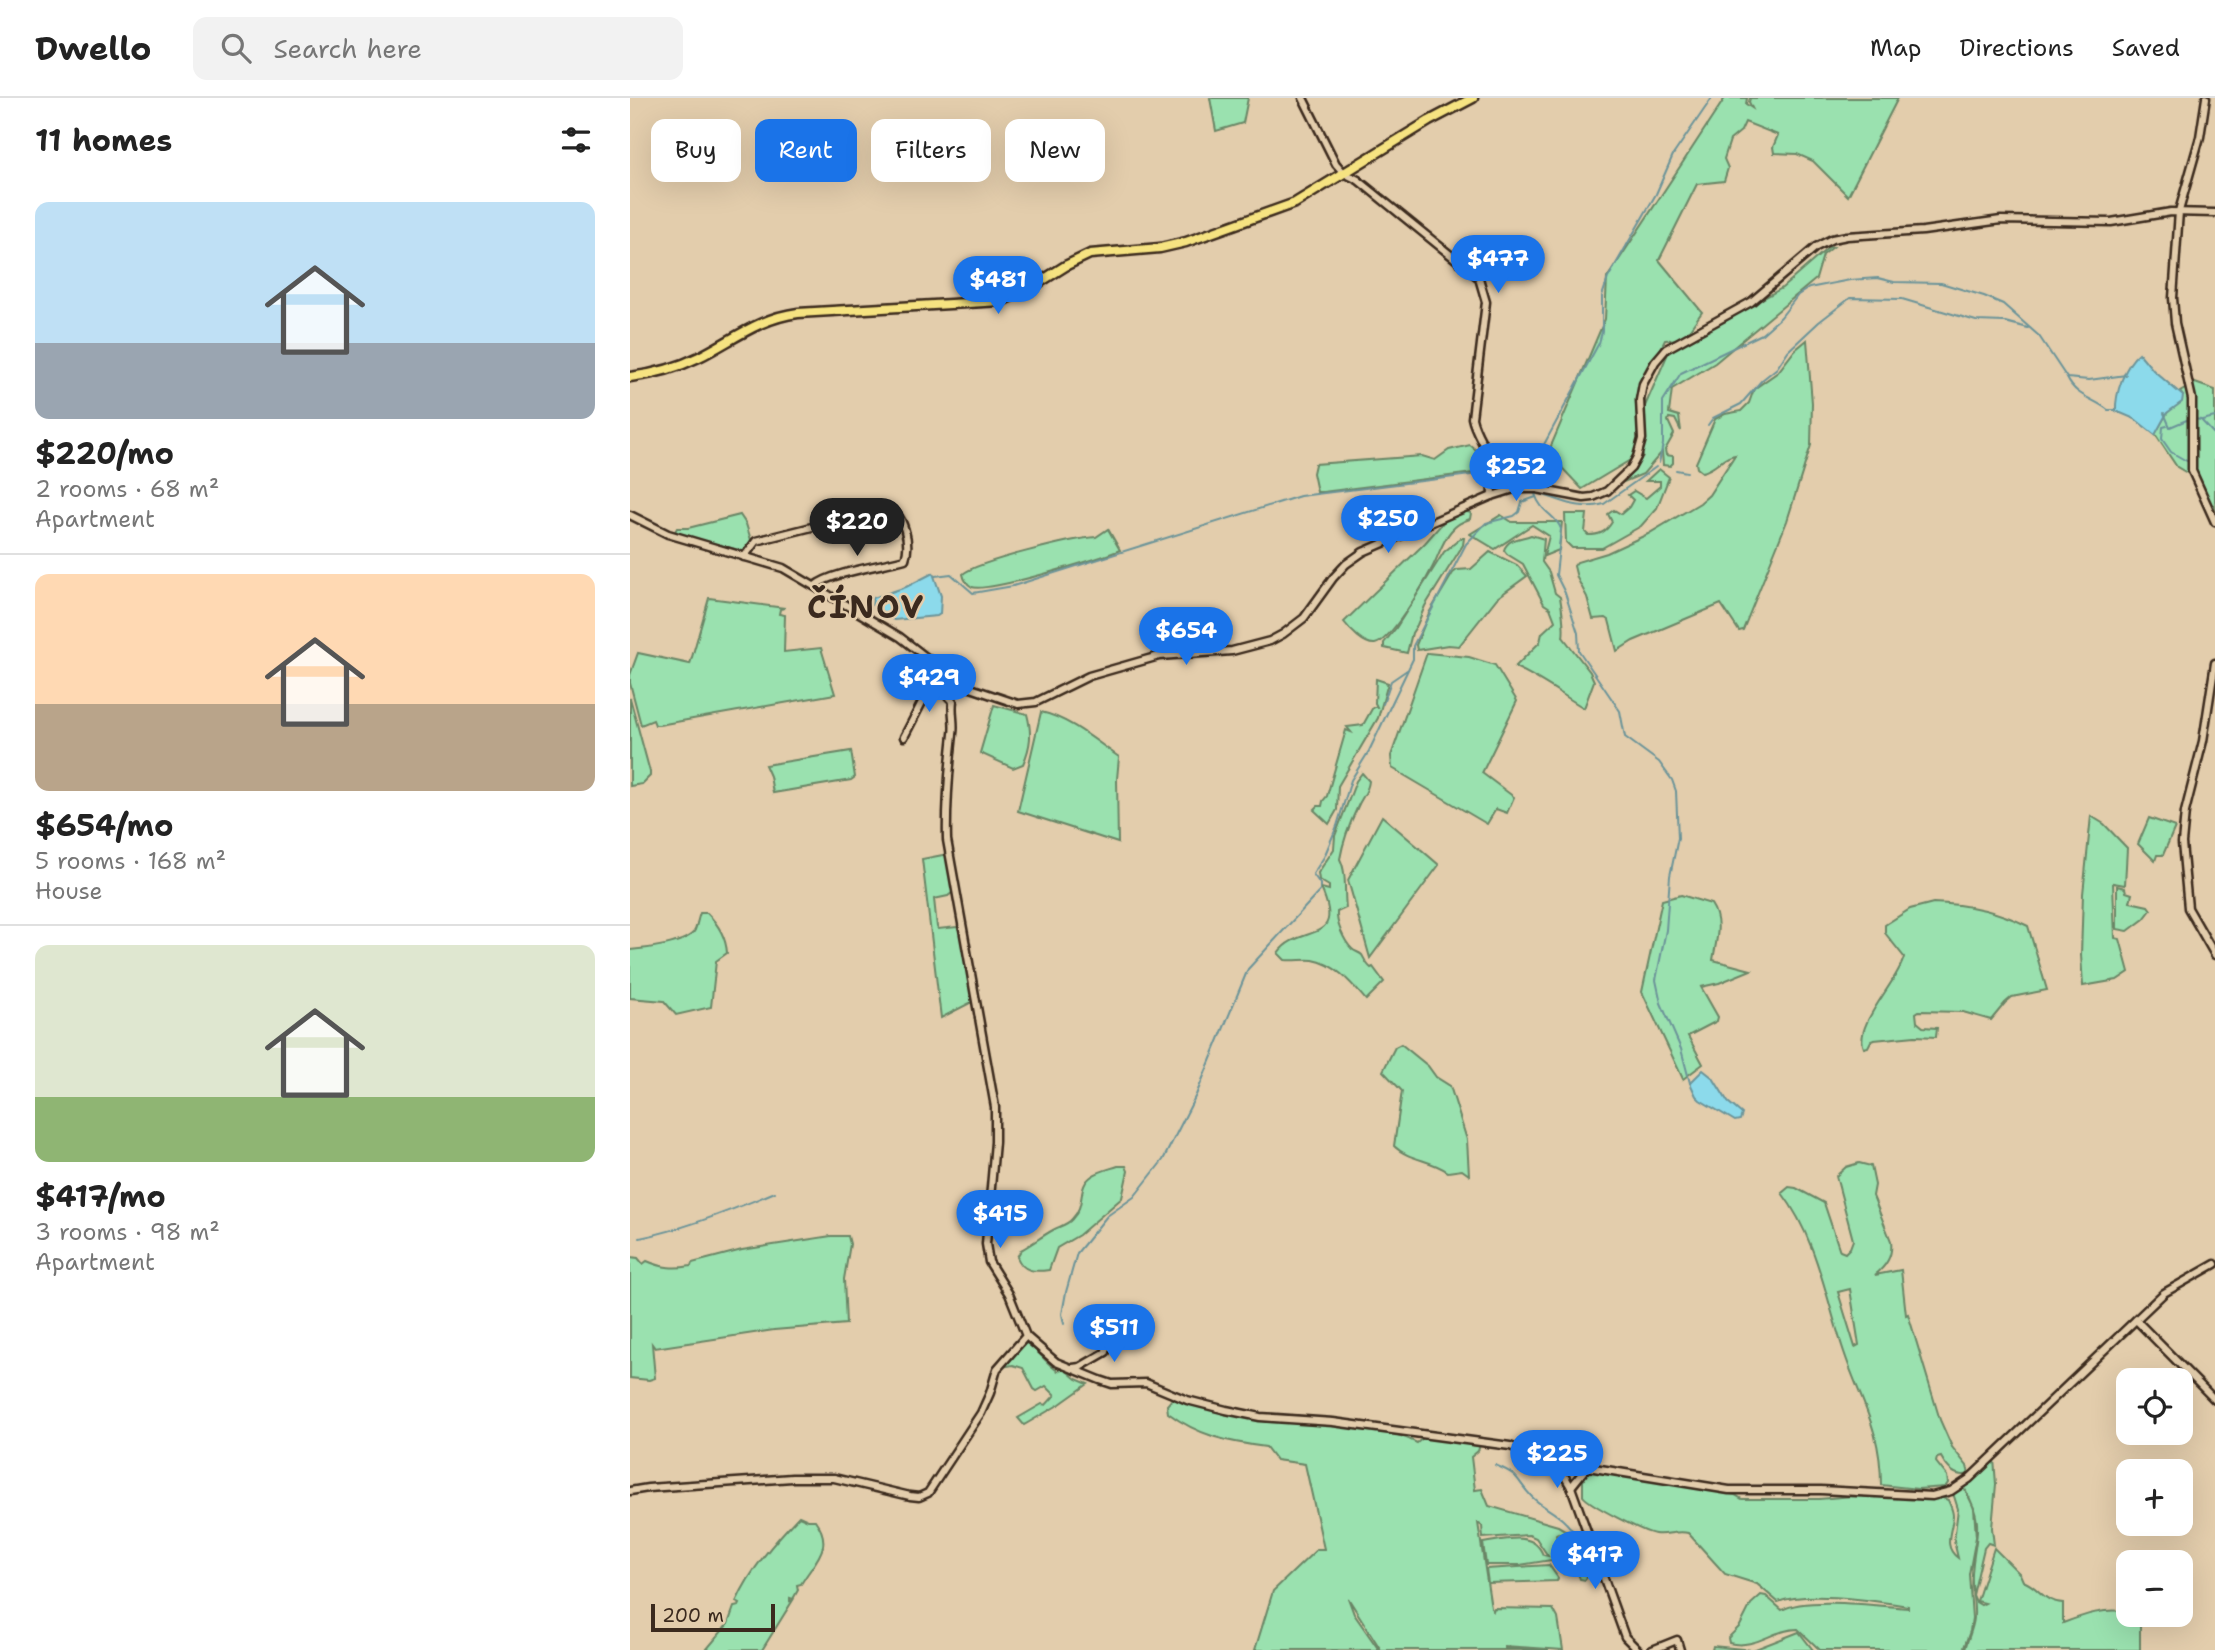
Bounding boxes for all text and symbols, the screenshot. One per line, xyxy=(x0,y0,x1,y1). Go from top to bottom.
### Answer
search box xyxy=(193,17,683,80)
text: Dwello xyxy=(35,26,151,71)
icon: search xyxy=(217,29,255,67)
text: Search here xyxy=(273,31,422,66)
text: Map xyxy=(1870,32,1921,64)
text: Directions xyxy=(1959,32,2074,64)
text: Saved xyxy=(2112,32,2180,64)
chip: Buy xyxy=(651,119,741,182)
chip: Rent xyxy=(755,119,857,182)
chip: Filters xyxy=(871,119,991,182)
chip: New xyxy=(1005,119,1105,182)
text: 11 homes xyxy=(35,120,172,161)
icon: filters xyxy=(557,121,595,159)
pin: $477 xyxy=(1457,236,1539,295)
text: $477 xyxy=(1467,243,1529,273)
icon: home xyxy=(252,247,378,373)
pin: $481 xyxy=(957,256,1039,316)
text: $481 xyxy=(969,264,1027,294)
text: $220/mo xyxy=(35,433,174,474)
pin: $252 xyxy=(1475,444,1557,503)
text: $252 xyxy=(1485,451,1547,481)
text: 2 rooms · 68 m² xyxy=(35,474,219,504)
pin: $250 xyxy=(1347,496,1429,555)
pin: $220 xyxy=(816,498,898,558)
text: $250 xyxy=(1357,503,1419,533)
text: Apartment xyxy=(35,504,155,534)
text: $220 xyxy=(826,506,888,536)
district label: ČÍNOV xyxy=(807,584,925,628)
pin: $654 xyxy=(1145,608,1227,667)
text: $654 xyxy=(1155,615,1217,645)
icon: home xyxy=(252,619,378,745)
pin: $429 xyxy=(888,654,970,714)
text: $429 xyxy=(898,662,960,692)
text: $654/mo xyxy=(35,805,174,846)
text: 5 rooms · 168 m² xyxy=(35,846,226,876)
text: House xyxy=(35,876,103,906)
icon: home xyxy=(252,990,378,1116)
text: $417/mo xyxy=(35,1176,166,1217)
pin: $415 xyxy=(959,1190,1041,1250)
text: $415 xyxy=(972,1198,1028,1228)
text: 3 rooms · 98 m² xyxy=(35,1217,220,1247)
text: Apartment xyxy=(35,1247,155,1277)
pin: $511 xyxy=(1073,1304,1155,1364)
text: $511 xyxy=(1089,1312,1139,1342)
map controls xyxy=(2116,1368,2193,1627)
button: locate xyxy=(2116,1368,2193,1445)
pin: $225 xyxy=(1516,1430,1598,1490)
text: $225 xyxy=(1526,1438,1588,1468)
button: + xyxy=(2116,1459,2193,1536)
pin: $417 xyxy=(1554,1532,1636,1591)
text: $417 xyxy=(1567,1539,1623,1569)
button: − xyxy=(2116,1550,2193,1627)
scale bar xyxy=(651,1601,775,1633)
text: 200 m xyxy=(662,1603,724,1628)

